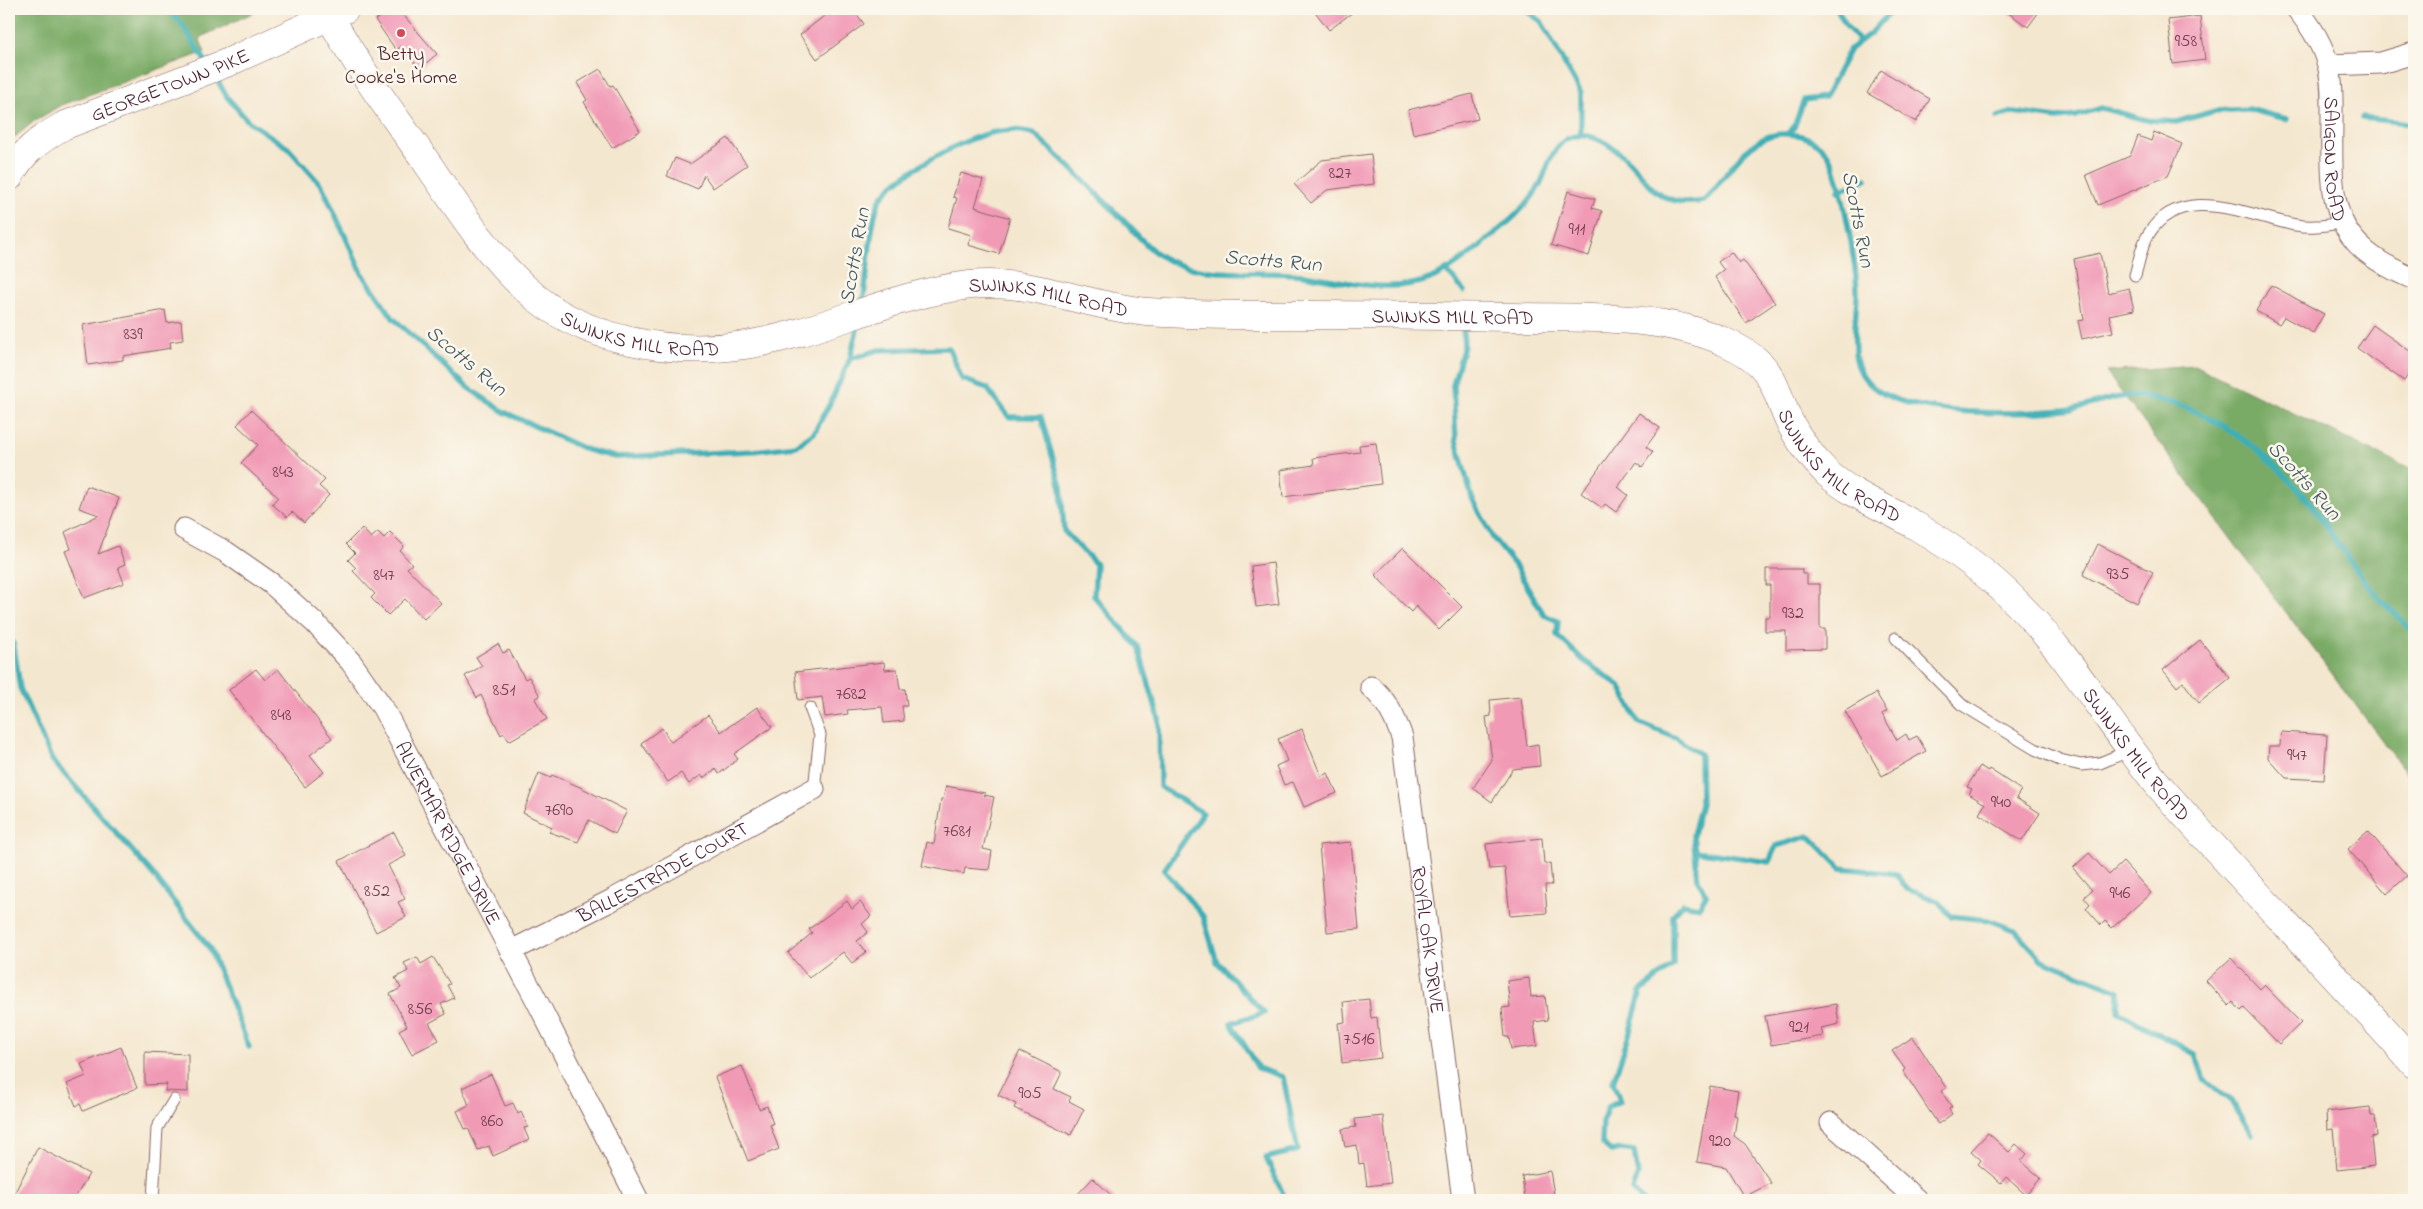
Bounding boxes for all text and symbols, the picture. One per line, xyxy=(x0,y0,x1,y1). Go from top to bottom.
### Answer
marker: Betty Cooke's Home xyxy=(395,27,407,39)
house number: 958 xyxy=(2175,29,2197,55)
place label: Betty Cooke's Home xyxy=(345,41,457,93)
street label: GEORGETOWN PIKE xyxy=(87,42,255,131)
street label: SAIGON ROAD xyxy=(2315,97,2353,226)
house number: 827 xyxy=(1328,161,1352,187)
water label: Scotts Run xyxy=(1833,169,1881,271)
water label: Scotts Run xyxy=(833,205,879,307)
house number: 911 xyxy=(1569,217,1586,243)
water label: Scotts Run xyxy=(1223,243,1323,281)
street label: SWINKS MILL ROAD xyxy=(967,272,1130,326)
street label: SWINKS MILL ROAD xyxy=(1371,303,1534,334)
street label: SWINKS MILL ROAD xyxy=(554,305,720,365)
water label: Scotts Run xyxy=(419,319,513,405)
house number: 839 xyxy=(123,322,143,348)
street label: SWINKS MILL ROAD xyxy=(1768,405,1905,532)
water label: Scotts Run xyxy=(2260,435,2348,528)
house number: 843 xyxy=(272,460,294,486)
house number: 935 xyxy=(2106,562,2130,588)
house number: 847 xyxy=(373,563,395,589)
house number: 932 xyxy=(1782,601,1804,627)
house number: 851 xyxy=(493,678,516,704)
house number: 7682 xyxy=(835,682,867,708)
street label: SWINKS MILL ROAD xyxy=(2074,682,2196,829)
house number: 848 xyxy=(271,703,292,729)
street label: ALVERMAR RIDGE DRIVE xyxy=(386,737,507,931)
house number: 947 xyxy=(2287,743,2308,769)
house number: 940 xyxy=(1991,790,2012,816)
house number: 7690 xyxy=(545,798,573,824)
street label: BALLESTRADE COURT xyxy=(572,816,755,933)
house number: 7681 xyxy=(943,819,971,845)
street label: ROYAL OAK DRIVE xyxy=(1402,865,1450,1015)
house number: 852 xyxy=(364,879,390,905)
house number: 946 xyxy=(2110,881,2130,907)
house number: 856 xyxy=(408,997,433,1023)
house number: 921 xyxy=(1789,1015,1809,1041)
house number: 7516 xyxy=(1343,1027,1375,1053)
house number: 905 xyxy=(1018,1081,1042,1107)
house number: 860 xyxy=(481,1109,503,1135)
house number: 920 xyxy=(1709,1129,1731,1155)

